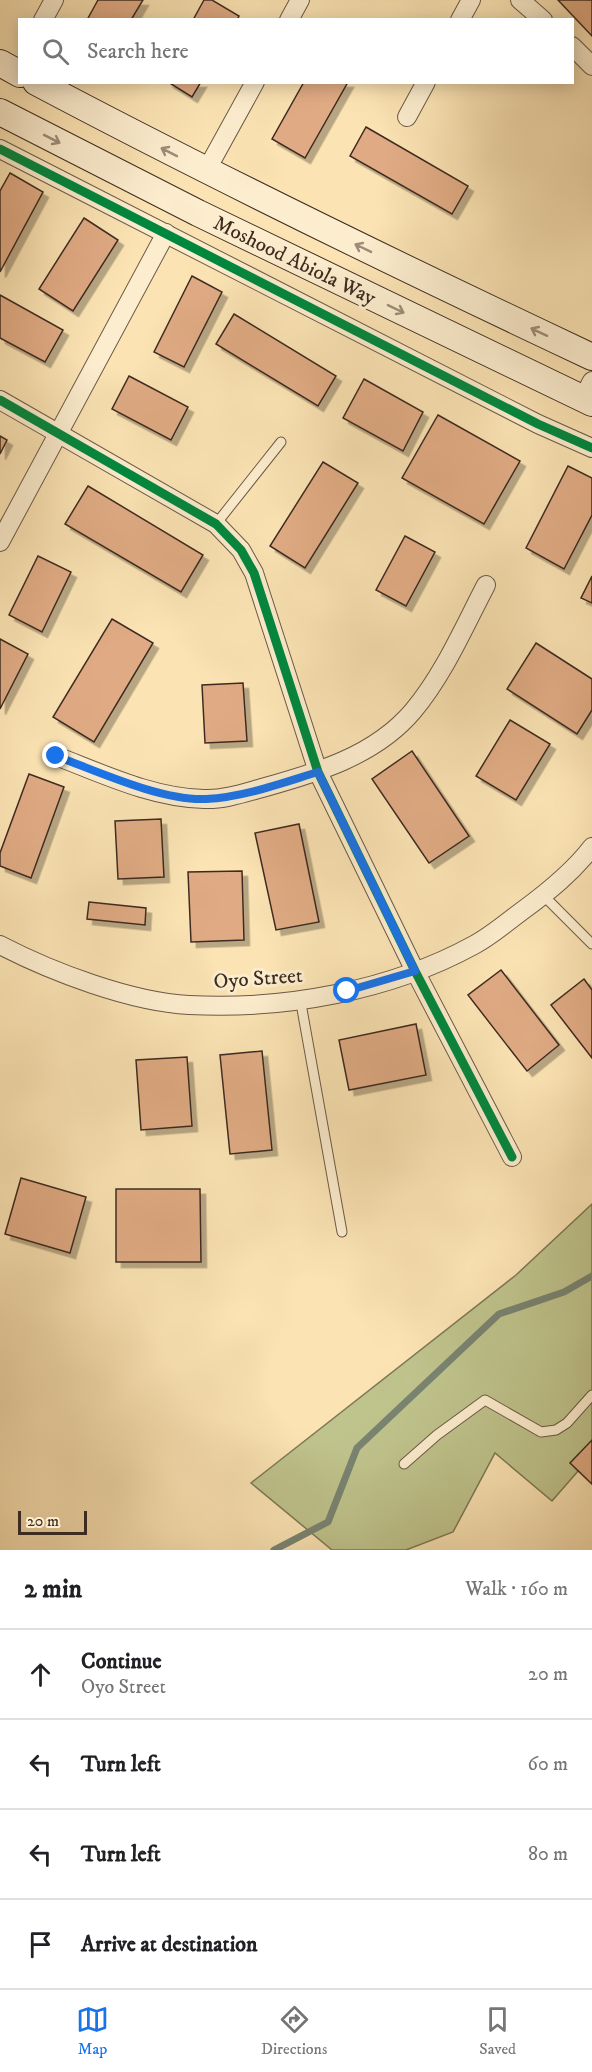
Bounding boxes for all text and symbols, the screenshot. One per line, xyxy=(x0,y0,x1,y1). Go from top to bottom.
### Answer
search box xyxy=(18,18,574,84)
icon: search xyxy=(39,35,72,68)
text: Search here xyxy=(87,38,189,65)
one-way arrow xyxy=(42,133,60,145)
one-way arrow xyxy=(161,146,179,157)
street label: Moshood Abiola Way xyxy=(209,210,381,312)
one-way arrow xyxy=(354,242,372,254)
one-way arrow xyxy=(386,304,404,316)
one-way arrow xyxy=(530,325,548,336)
route end xyxy=(42,742,68,768)
street label: Oyo Street xyxy=(213,963,304,995)
route start xyxy=(333,977,359,1003)
scale bar xyxy=(18,1508,87,1536)
text: 20 m xyxy=(27,1511,59,1531)
text: 2 min xyxy=(24,1573,82,1606)
text: Walk · 160 m xyxy=(465,1577,568,1602)
text: Continue xyxy=(81,1648,162,1675)
icon: ahead xyxy=(24,1658,57,1691)
text: 20 m xyxy=(528,1662,568,1687)
text: Oyo Street xyxy=(81,1675,166,1700)
icon: left xyxy=(24,1748,57,1781)
text: Turn left xyxy=(81,1751,161,1778)
text: 60 m xyxy=(528,1752,568,1777)
icon: left xyxy=(24,1838,57,1871)
text: Turn left xyxy=(81,1841,161,1868)
text: 80 m xyxy=(528,1842,568,1867)
icon: arrive xyxy=(24,1928,57,1961)
text: Arrive at destination xyxy=(81,1931,258,1958)
tab: Map xyxy=(76,2003,109,2059)
tab: Directions xyxy=(261,2003,327,2059)
tab: Saved xyxy=(479,2003,516,2059)

